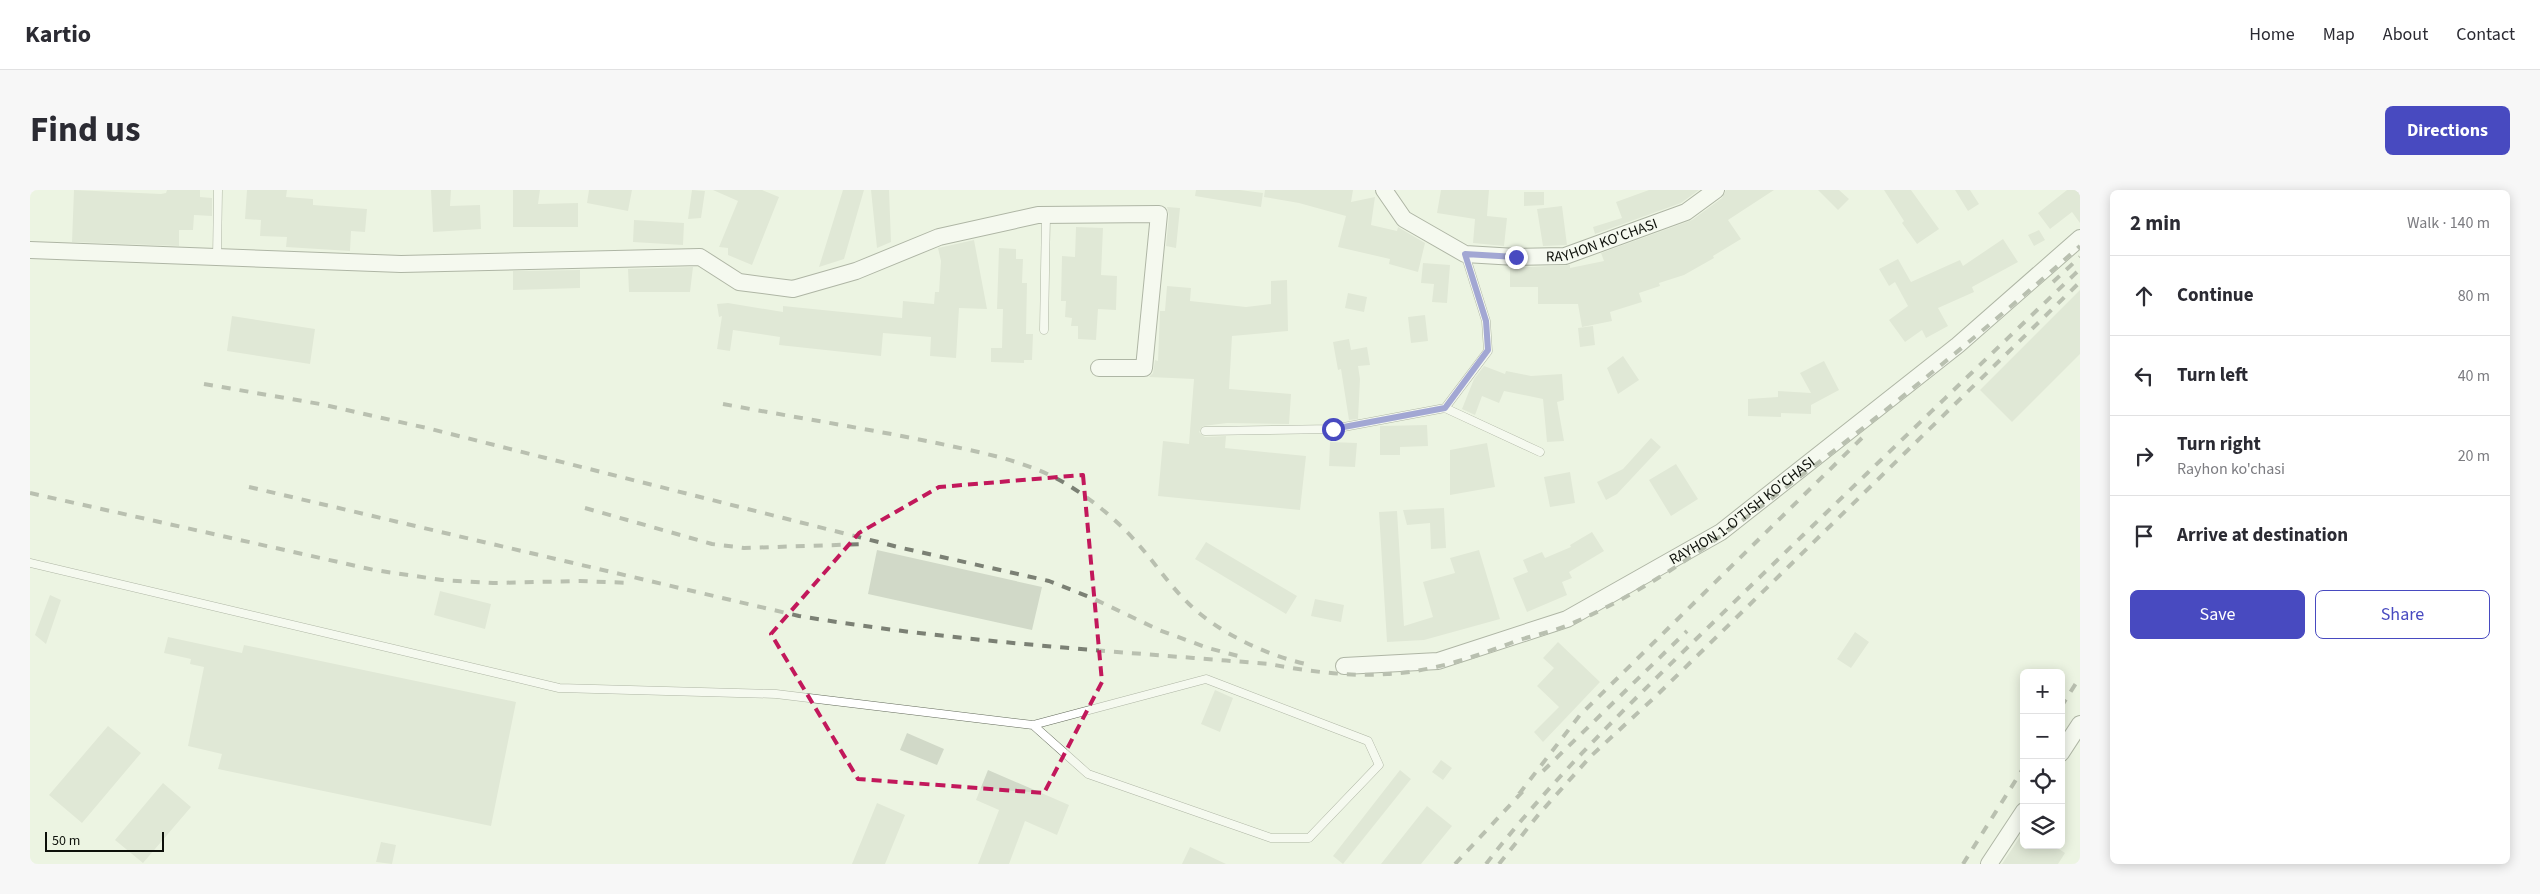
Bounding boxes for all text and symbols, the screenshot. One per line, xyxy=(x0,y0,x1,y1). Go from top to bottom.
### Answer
text: Kartio xyxy=(25,17,91,52)
text: Home xyxy=(2249,22,2295,47)
text: Map xyxy=(2323,22,2355,47)
text: About xyxy=(2383,22,2428,47)
text: Contact xyxy=(2456,22,2515,47)
text: Find us xyxy=(30,105,140,155)
button: Directions xyxy=(2385,106,2510,155)
text: 2 min xyxy=(2130,208,2181,238)
text: Walk · 140 m xyxy=(2407,212,2490,234)
street label: RAYHON KO'CHASI xyxy=(1546,213,1660,267)
route end xyxy=(1505,246,1528,269)
icon: ahead xyxy=(2130,282,2158,310)
text: Continue xyxy=(2177,282,2254,309)
text: 80 m xyxy=(2458,285,2490,307)
icon: left xyxy=(2130,362,2158,390)
text: Turn left xyxy=(2177,362,2248,389)
text: 40 m xyxy=(2458,365,2490,387)
route start xyxy=(1322,418,1345,441)
text: Turn right xyxy=(2177,431,2261,458)
icon: right xyxy=(2130,442,2158,470)
text: 20 m xyxy=(2458,445,2490,467)
street label: RAYHON 1-O'TISH KO'CHASI xyxy=(1665,451,1819,570)
text: Rayhon ko'chasi xyxy=(2177,458,2285,480)
icon: arrive xyxy=(2130,522,2158,550)
text: Arrive at destination xyxy=(2177,522,2348,549)
button: Save xyxy=(2130,590,2305,639)
button: Share xyxy=(2315,590,2490,639)
map controls xyxy=(2020,669,2065,849)
button: + xyxy=(2020,669,2065,714)
button: − xyxy=(2020,714,2065,759)
button: locate xyxy=(2020,759,2065,804)
button: layers xyxy=(2020,804,2065,849)
scale bar xyxy=(45,829,164,852)
text: 50 m xyxy=(52,831,80,851)

